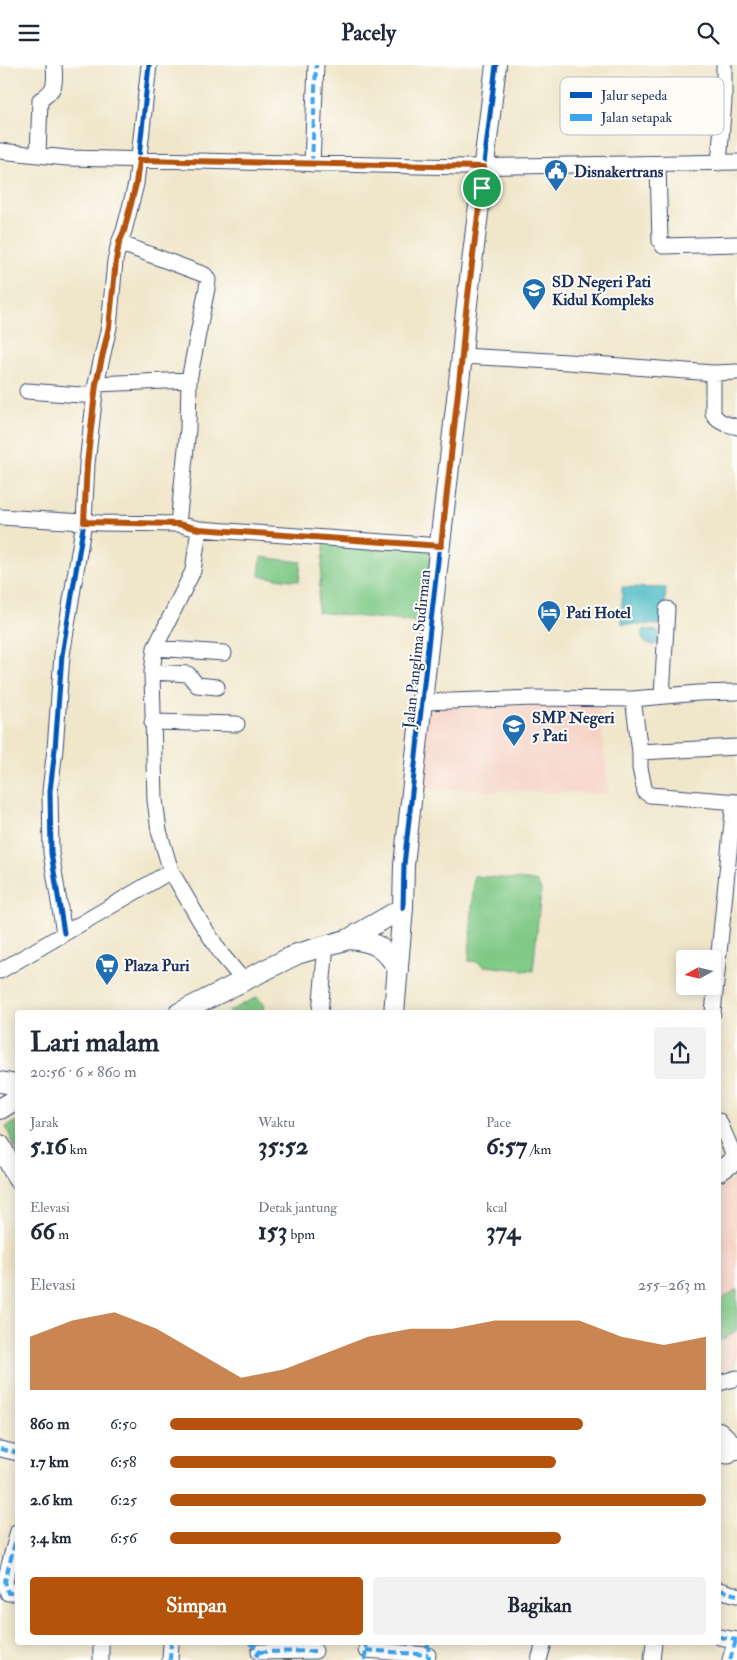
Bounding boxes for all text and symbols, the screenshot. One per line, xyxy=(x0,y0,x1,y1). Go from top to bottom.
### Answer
icon: menu xyxy=(15,19,43,47)
text: Pacely xyxy=(341,19,396,47)
icon: search xyxy=(694,19,722,47)
legend xyxy=(560,77,724,135)
text: Jalur sepeda xyxy=(600,87,668,105)
text: Jalan setapak xyxy=(600,109,672,127)
public building icon: Disnakertrans xyxy=(543,158,569,192)
place label: Disnakertrans xyxy=(574,162,664,182)
pin xyxy=(461,167,503,209)
icon: arrive xyxy=(468,174,496,202)
place label: SD Negeri Pati Kidul Kompleks xyxy=(552,272,654,311)
school or university icon: SD Negeri Pati Kidul Kompleks xyxy=(521,277,547,311)
street label: Jalan Panglima Sudirman xyxy=(399,569,436,731)
hotel icon: Pati Hotel xyxy=(536,599,562,633)
place label: Pati Hotel xyxy=(566,603,632,623)
place label: SMP Negeri 5 Pati xyxy=(532,708,615,746)
school or university icon: SMP Negeri 5 Pati xyxy=(501,713,527,747)
north arrow xyxy=(676,950,721,995)
map controls xyxy=(676,950,721,995)
supermarket icon: Plaza Puri xyxy=(94,952,120,986)
place label: Plaza Puri xyxy=(124,956,190,976)
text: Lari malam xyxy=(30,1025,159,1060)
button: share xyxy=(654,1027,706,1079)
text: 20:56 · 6 × 860 m xyxy=(30,1062,137,1082)
text: Jarak xyxy=(30,1114,59,1131)
text: Waktu xyxy=(258,1114,295,1131)
text: Pace xyxy=(486,1114,511,1131)
text: 5.16 xyxy=(30,1131,67,1162)
text: 35:52 xyxy=(258,1131,308,1162)
text: 6:57 xyxy=(486,1131,527,1162)
text: km xyxy=(67,1141,87,1158)
text: /km xyxy=(527,1141,551,1158)
text: Elevasi xyxy=(30,1199,70,1216)
text: Detak jantung xyxy=(258,1199,337,1216)
text: kcal xyxy=(486,1199,507,1216)
text: 66 xyxy=(30,1216,55,1247)
text: 153 xyxy=(258,1216,287,1247)
text: 374 xyxy=(486,1216,520,1247)
text: m xyxy=(55,1226,69,1243)
text: bpm xyxy=(287,1226,315,1243)
text: Elevasi xyxy=(30,1275,75,1295)
text: 255–263 m xyxy=(638,1275,706,1295)
text: 860 m xyxy=(30,1414,70,1434)
text: 6:50 xyxy=(110,1414,137,1434)
text: 1.7 km xyxy=(30,1452,69,1472)
text: 6:58 xyxy=(110,1452,137,1472)
text: 2.6 km xyxy=(30,1490,73,1510)
text: 6:25 xyxy=(110,1490,137,1510)
text: 3.4 km xyxy=(30,1528,72,1548)
text: 6:56 xyxy=(110,1528,137,1548)
button: Simpan xyxy=(30,1577,363,1635)
button: Bagikan xyxy=(373,1577,706,1635)

